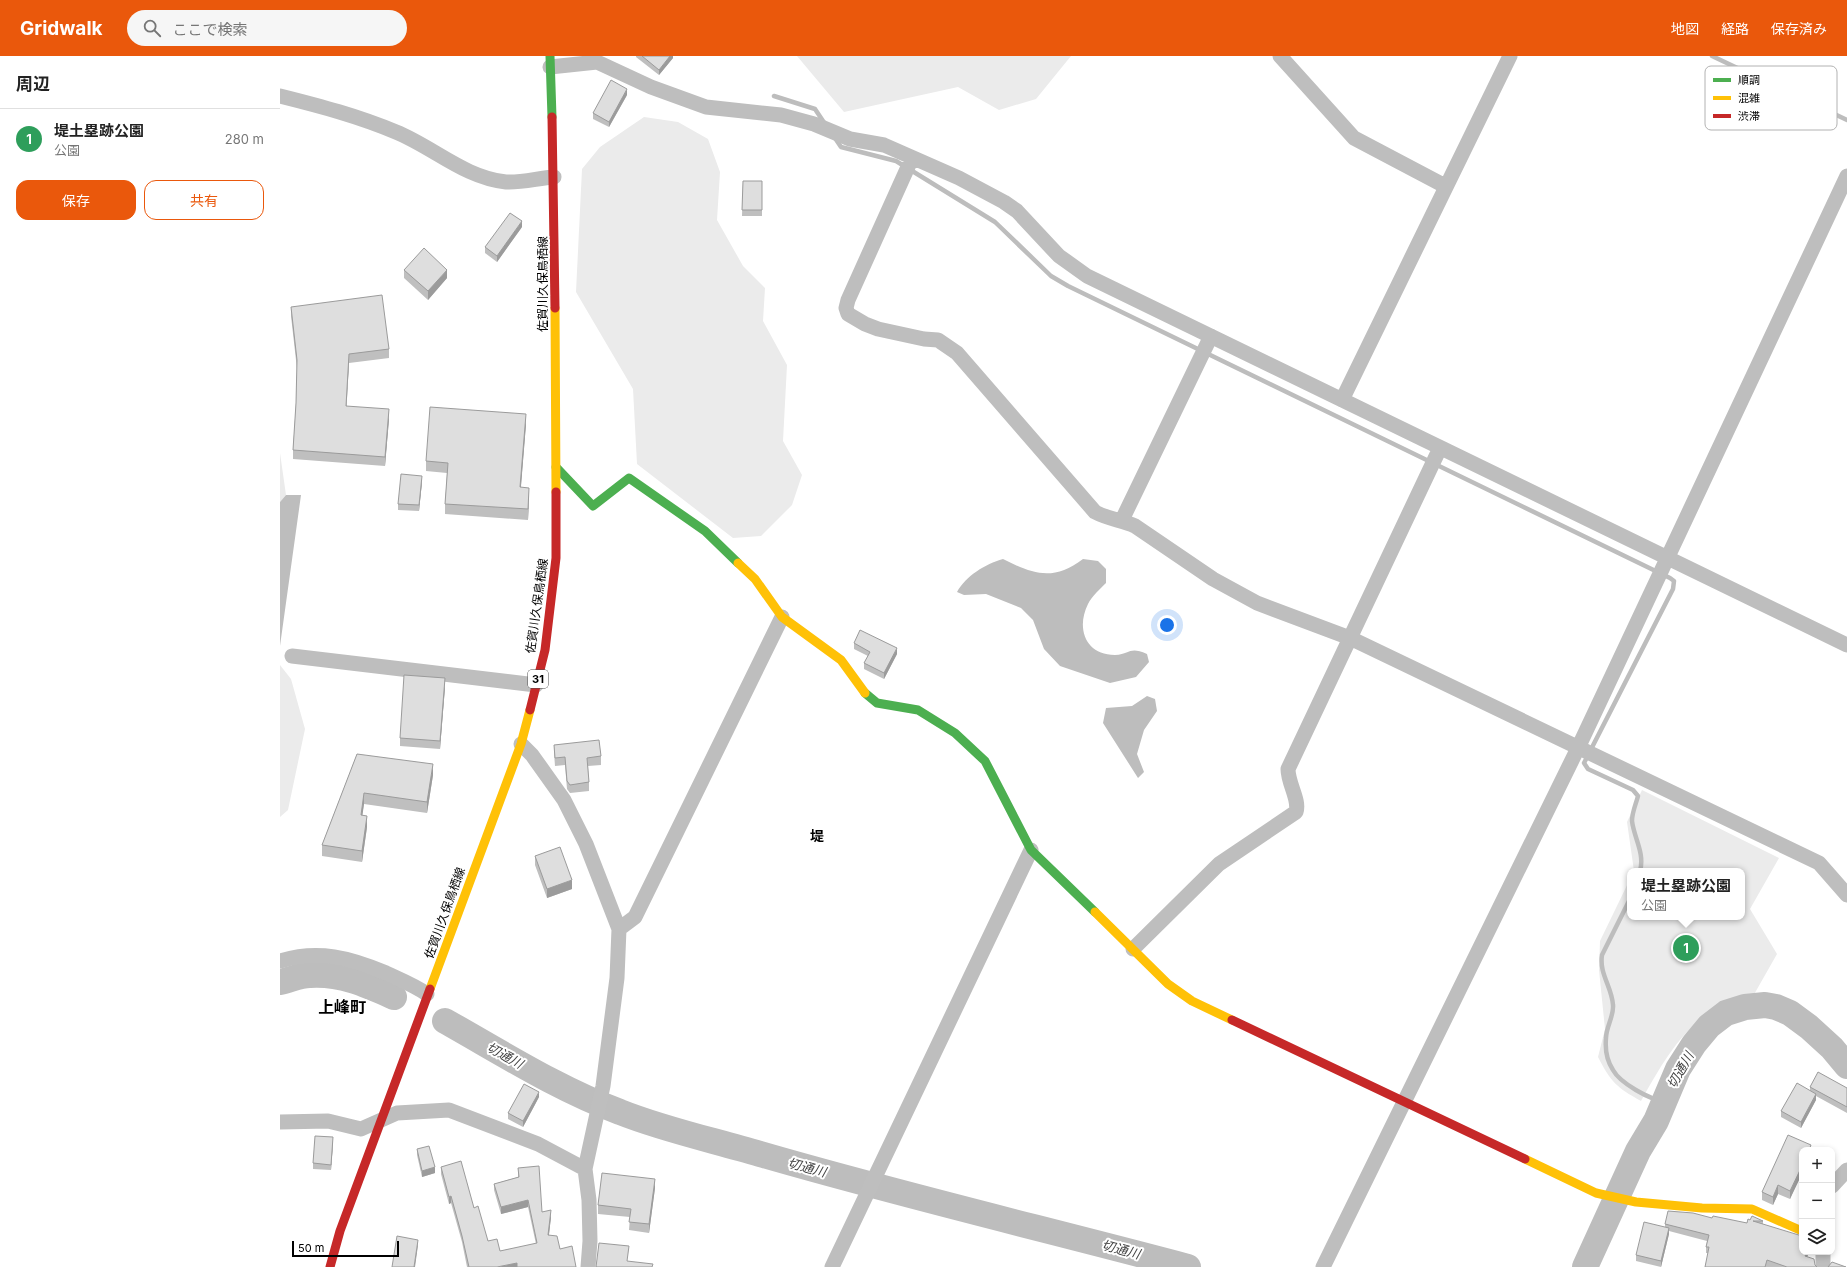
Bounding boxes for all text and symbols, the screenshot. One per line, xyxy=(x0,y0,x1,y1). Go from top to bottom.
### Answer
search box xyxy=(127,10,407,46)
text: Gridwalk xyxy=(20,17,103,40)
icon: search xyxy=(141,17,163,39)
text: ここで検索 xyxy=(173,20,248,39)
text: 地図 xyxy=(1671,20,1699,37)
text: 経路 xyxy=(1721,20,1749,37)
text: 保存済み xyxy=(1771,20,1827,37)
legend xyxy=(1705,66,1837,130)
text: 順調 xyxy=(1738,73,1760,87)
text: 周辺 xyxy=(16,74,50,94)
text: 混雑 xyxy=(1738,91,1760,105)
text: 渋滞 xyxy=(1738,109,1760,123)
text: 堤土塁跡公園 xyxy=(54,121,144,140)
text: 1 xyxy=(26,131,32,147)
text: 280 m xyxy=(225,131,264,147)
text: 公園 xyxy=(54,142,80,158)
button: 保存 xyxy=(16,180,136,220)
button: 共有 xyxy=(144,180,264,220)
street label: 佐賀川久保鳥栖線 xyxy=(535,236,550,332)
street label: 佐賀川久保鳥栖線 xyxy=(522,557,551,655)
your location xyxy=(1157,615,1177,635)
road number: 31 xyxy=(528,670,548,688)
district label: 堤 xyxy=(810,827,824,844)
street label: 佐賀川久保鳥栖線 xyxy=(421,865,468,961)
popup xyxy=(1627,868,1745,920)
text: 堤土塁跡公園 xyxy=(1641,876,1731,895)
text: 公園 xyxy=(1641,897,1667,913)
pin: 1 xyxy=(1673,933,1699,963)
district label: 上峰町 xyxy=(318,997,366,1017)
water label: 切通川 xyxy=(484,1039,528,1072)
water label: 切通川 xyxy=(1663,1047,1698,1091)
map controls xyxy=(1799,1147,1835,1255)
button: + xyxy=(1799,1147,1835,1183)
water label: 切通川 xyxy=(786,1154,830,1180)
button: − xyxy=(1799,1183,1835,1219)
button: layers xyxy=(1799,1219,1835,1255)
water label: 切通川 xyxy=(1100,1236,1144,1262)
scale bar xyxy=(292,1239,399,1258)
text: 50 m xyxy=(298,1241,324,1255)

